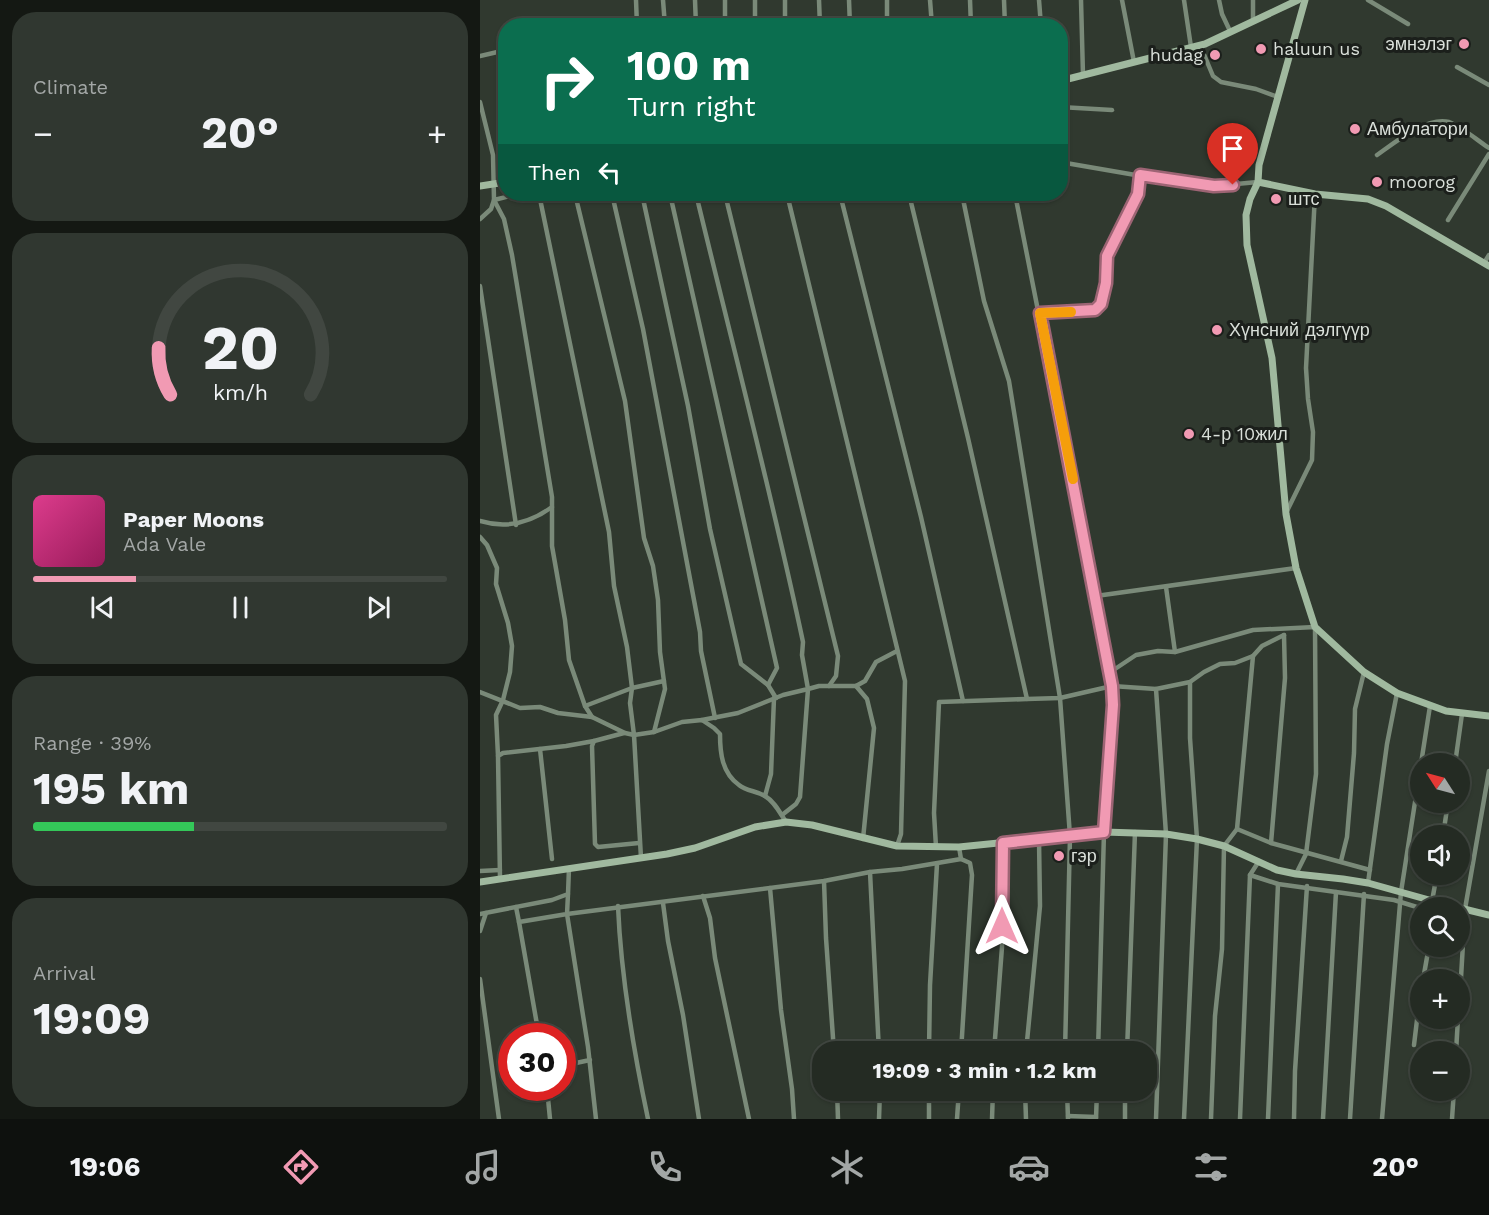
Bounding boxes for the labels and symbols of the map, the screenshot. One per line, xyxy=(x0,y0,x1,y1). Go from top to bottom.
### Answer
place label: эмнэлэг xyxy=(1385,33,1452,54)
marker: эмнэлэг xyxy=(1457,37,1471,51)
place label: haluun us xyxy=(1273,38,1360,59)
marker: haluun us xyxy=(1254,42,1268,56)
place label: hudag xyxy=(1150,44,1203,65)
marker: hudag xyxy=(1208,48,1222,62)
place label: Амбулатори xyxy=(1367,118,1468,139)
marker: Амбулатори xyxy=(1348,122,1362,136)
pin xyxy=(1207,123,1258,185)
place label: moorog xyxy=(1389,171,1456,192)
marker: moorog xyxy=(1370,175,1384,189)
place label: штс xyxy=(1288,188,1319,209)
marker: штс xyxy=(1269,192,1283,206)
place label: Хүнсний дэлгүүр xyxy=(1229,319,1370,340)
marker: Хүнсний дэлгүүр xyxy=(1210,323,1224,337)
place label: 4-р 10жил xyxy=(1201,423,1288,444)
marker: 4-р 10жил xyxy=(1182,427,1196,441)
north arrow xyxy=(1410,753,1470,813)
place label: гэр xyxy=(1071,845,1097,866)
marker: гэр xyxy=(1052,849,1066,863)
position arrow xyxy=(970,894,1034,958)
speed limit sign: 30 xyxy=(498,1023,576,1101)

